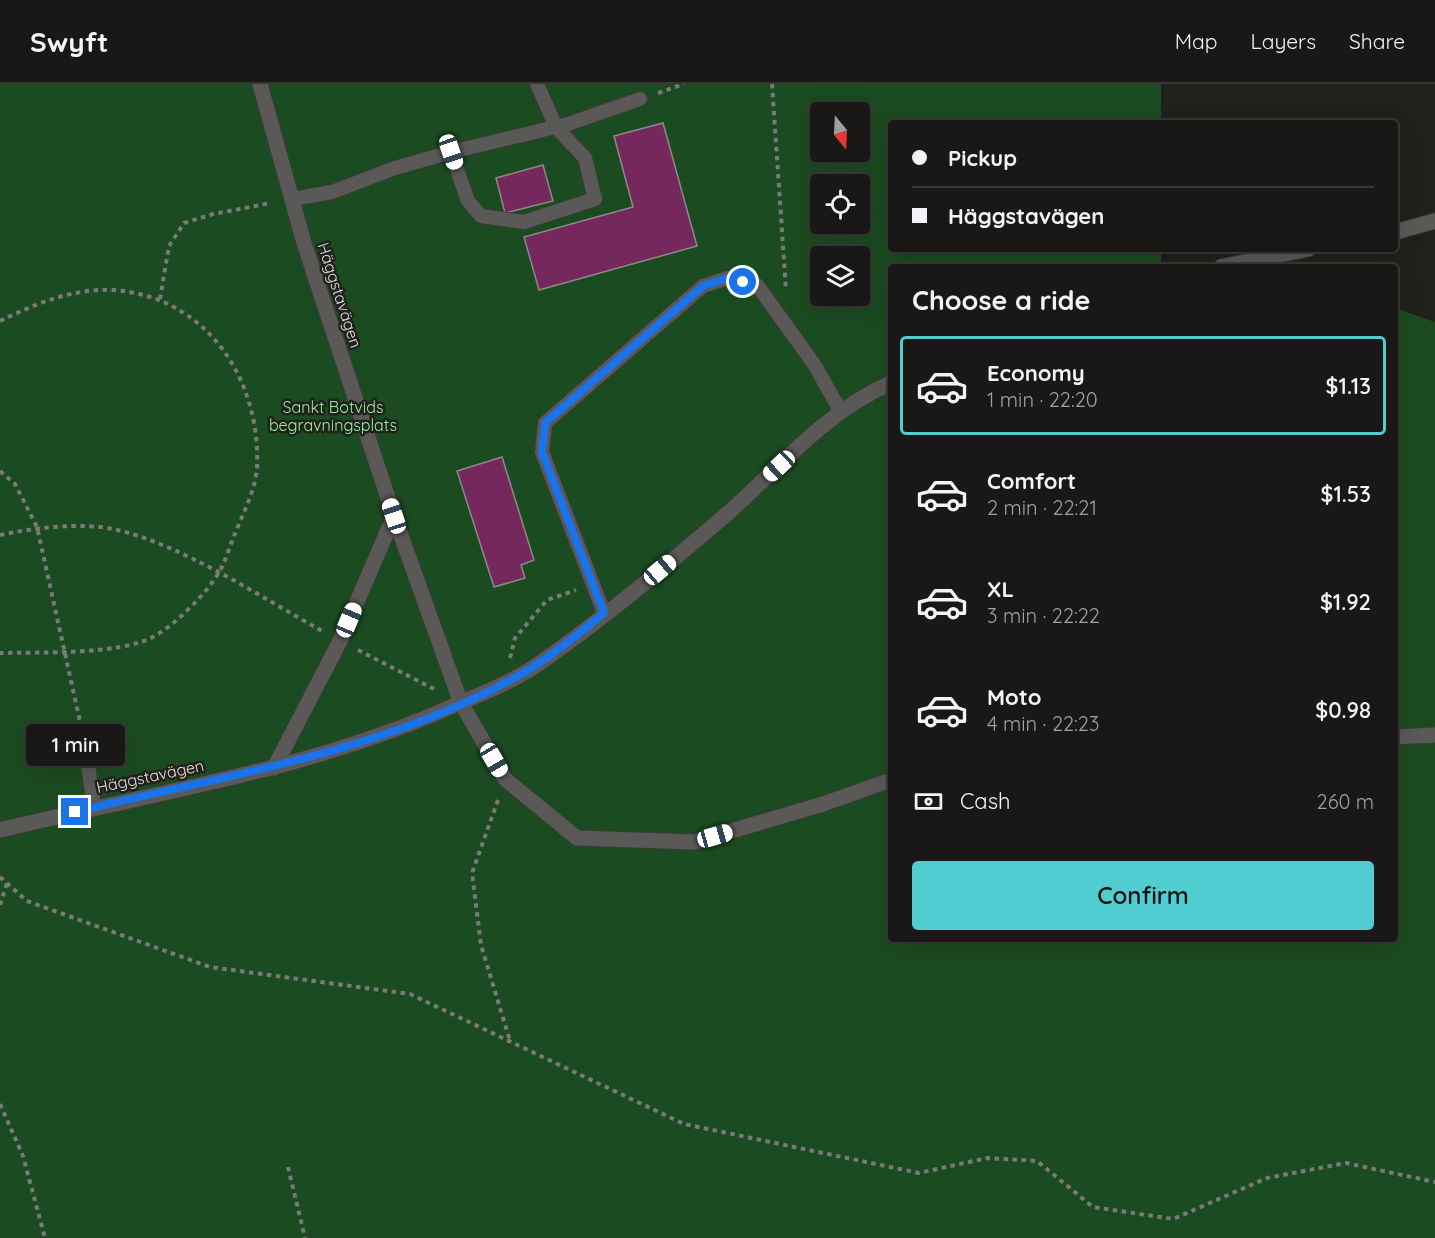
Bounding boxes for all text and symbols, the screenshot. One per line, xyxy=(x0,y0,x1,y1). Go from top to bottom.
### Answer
text: Swyft xyxy=(30,24,108,59)
text: Map xyxy=(1175,28,1218,54)
text: Layers xyxy=(1251,28,1316,54)
text: Share xyxy=(1349,28,1405,54)
north arrow xyxy=(810,102,870,162)
map controls xyxy=(810,102,870,306)
car xyxy=(437,132,465,172)
text: Pickup xyxy=(948,144,1017,172)
button: locate xyxy=(810,174,870,234)
text: Häggstavägen xyxy=(948,202,1104,230)
street label: Häggstavägen xyxy=(314,240,366,350)
button: layers xyxy=(810,246,870,306)
route start xyxy=(729,268,756,295)
text: Choose a ride xyxy=(912,283,1090,317)
icon: car xyxy=(915,359,969,413)
text: Economy xyxy=(987,359,1085,387)
text: $1.13 xyxy=(1326,372,1371,400)
text: 1 min · 22:20 xyxy=(987,387,1098,412)
park label: Sankt Botvids begravningsplats xyxy=(269,397,397,435)
car xyxy=(760,447,798,485)
icon: car xyxy=(915,467,969,521)
text: Comfort xyxy=(987,467,1076,495)
text: $1.53 xyxy=(1321,480,1371,508)
text: 2 min · 22:21 xyxy=(987,495,1097,520)
car xyxy=(380,496,408,536)
car xyxy=(640,552,680,588)
icon: car xyxy=(915,575,969,629)
text: XL xyxy=(987,575,1014,603)
text: $1.92 xyxy=(1320,588,1371,616)
car xyxy=(334,600,364,640)
text: 3 min · 22:22 xyxy=(987,603,1100,628)
icon: car xyxy=(915,683,969,737)
text: Moto xyxy=(987,683,1041,711)
text: $0.98 xyxy=(1315,696,1371,724)
text: 4 min · 22:23 xyxy=(987,711,1099,736)
callout: 1 min xyxy=(26,725,124,767)
text: 1 min xyxy=(52,732,99,757)
car xyxy=(477,740,511,780)
street label: Häggstavägen xyxy=(94,755,206,797)
icon: cash xyxy=(912,785,945,818)
text: Cash xyxy=(960,787,1011,815)
text: 260 m xyxy=(1317,789,1374,814)
route end xyxy=(61,798,88,825)
car xyxy=(695,822,735,850)
button: Confirm xyxy=(912,861,1374,930)

